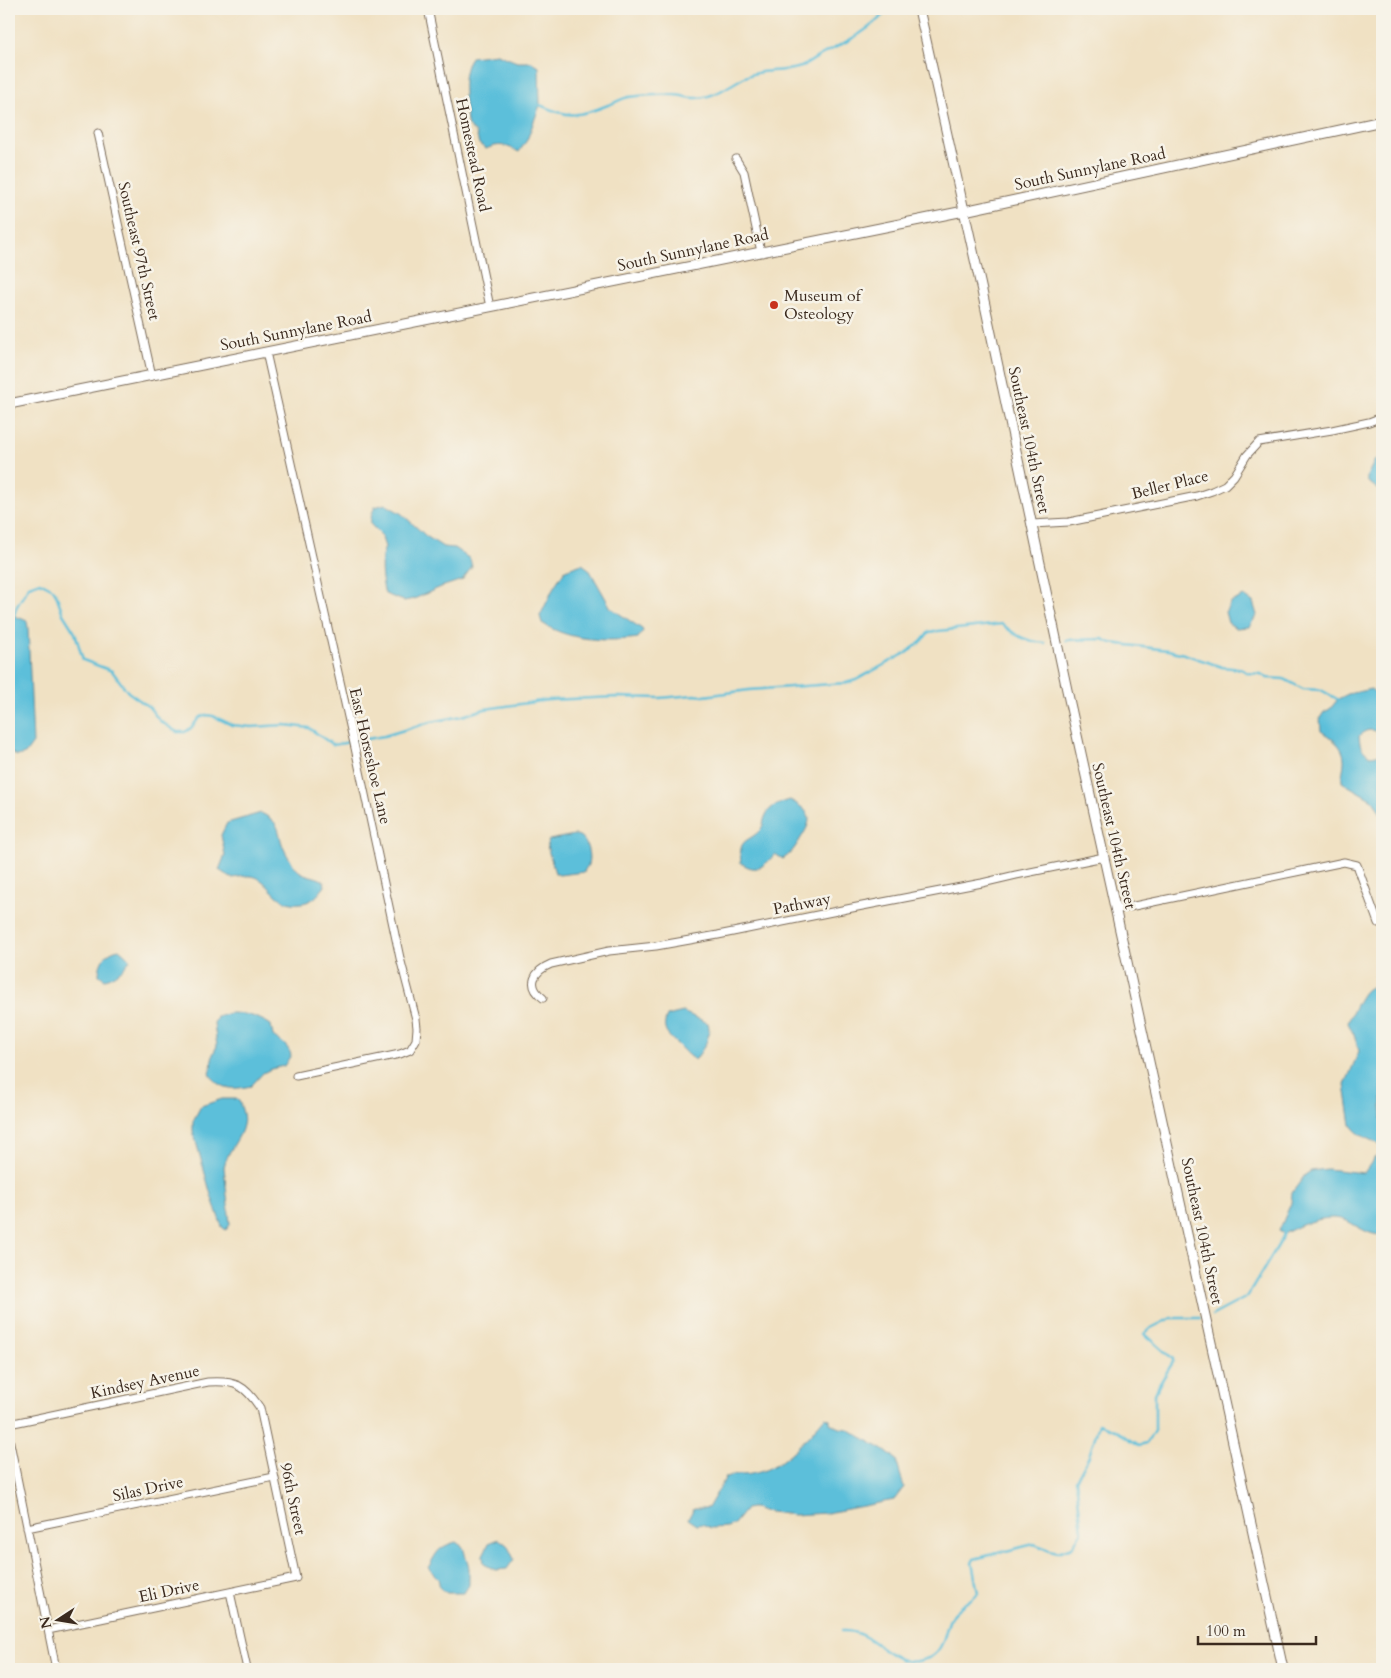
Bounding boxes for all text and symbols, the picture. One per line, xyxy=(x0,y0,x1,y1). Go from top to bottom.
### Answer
street label: Homestead Road xyxy=(450,96,496,214)
street label: South Sunnylane Road xyxy=(1012,142,1168,196)
street label: Southeast 97th Street xyxy=(112,180,166,322)
street label: South Sunnylane Road xyxy=(615,223,771,277)
place label: Museum of Osteology xyxy=(784,285,864,325)
marker: Museum of Osteology xyxy=(768,299,780,311)
street label: South Sunnylane Road xyxy=(218,305,374,356)
street label: Southeast 104th Street xyxy=(1003,365,1055,515)
street label: Beller Place xyxy=(1129,465,1211,505)
street label: East Horseshoe Lane xyxy=(344,686,396,826)
street label: Southeast 104th Street xyxy=(1086,761,1142,911)
street label: Pathway xyxy=(771,888,833,920)
street label: Southeast 104th Street xyxy=(1176,1156,1228,1306)
street label: Kindsey Avenue xyxy=(88,1360,202,1404)
street label: 96th Street xyxy=(275,1461,311,1537)
street label: Silas Drive xyxy=(111,1471,185,1507)
street label: Eli Drive xyxy=(137,1574,201,1608)
north arrow xyxy=(32,1596,82,1646)
scale bar xyxy=(1198,1613,1316,1645)
text: N xyxy=(35,1615,56,1631)
text: 100 m xyxy=(1206,1621,1246,1641)

